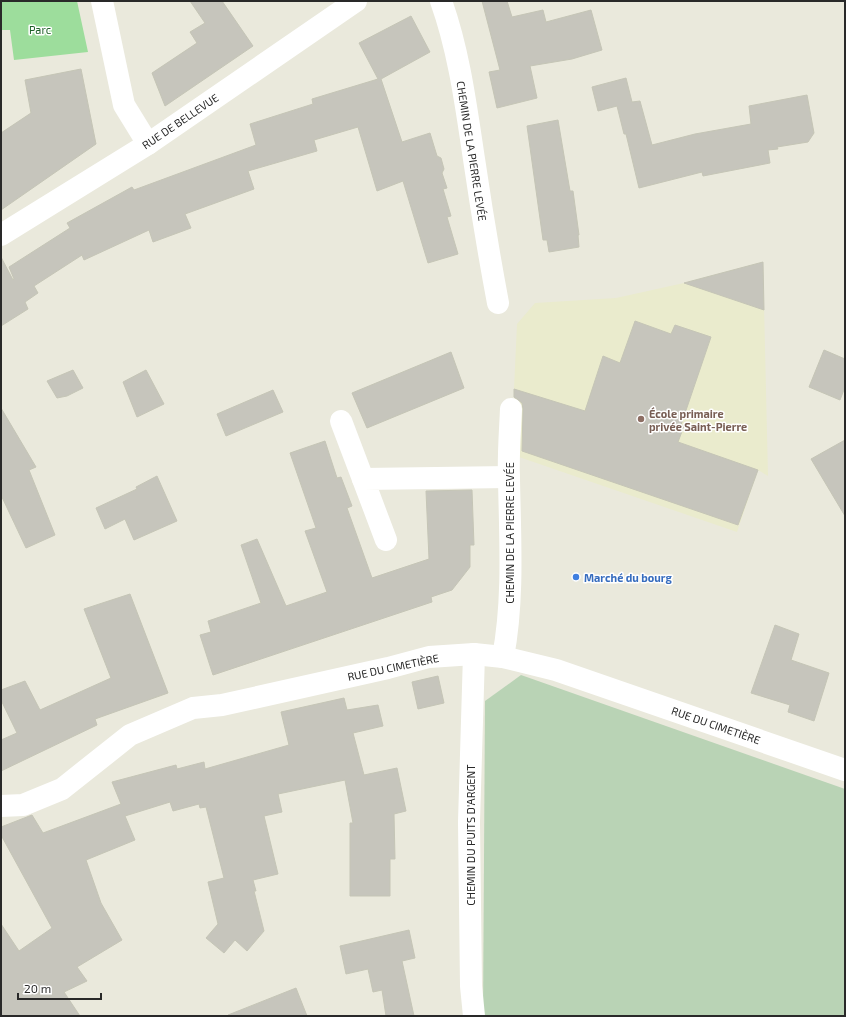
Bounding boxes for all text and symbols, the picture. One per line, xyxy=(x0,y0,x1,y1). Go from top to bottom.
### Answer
park label: Parc xyxy=(29,23,51,36)
street label: CHEMIN DE LA PIERRE LEVÉE xyxy=(454,80,490,222)
street label: RUE DE BELLEVUE xyxy=(139,91,221,151)
place label: École primaire privée Saint-Pierre xyxy=(649,406,747,433)
marker: École primaire privée Saint-Pierre xyxy=(636,414,646,424)
street label: CHEMIN DE LA PIERRE LEVÉE xyxy=(503,462,516,604)
place label: Marché du bourg xyxy=(584,571,672,584)
marker: Marché du bourg xyxy=(571,572,581,582)
street label: RUE DU CIMETIÈRE xyxy=(346,651,440,683)
street label: RUE DU CIMETIÈRE xyxy=(670,704,762,746)
street label: CHEMIN DU PUITS D'ARGENT xyxy=(464,764,477,906)
scale bar xyxy=(18,975,101,1001)
text: 20 m xyxy=(24,981,51,995)

